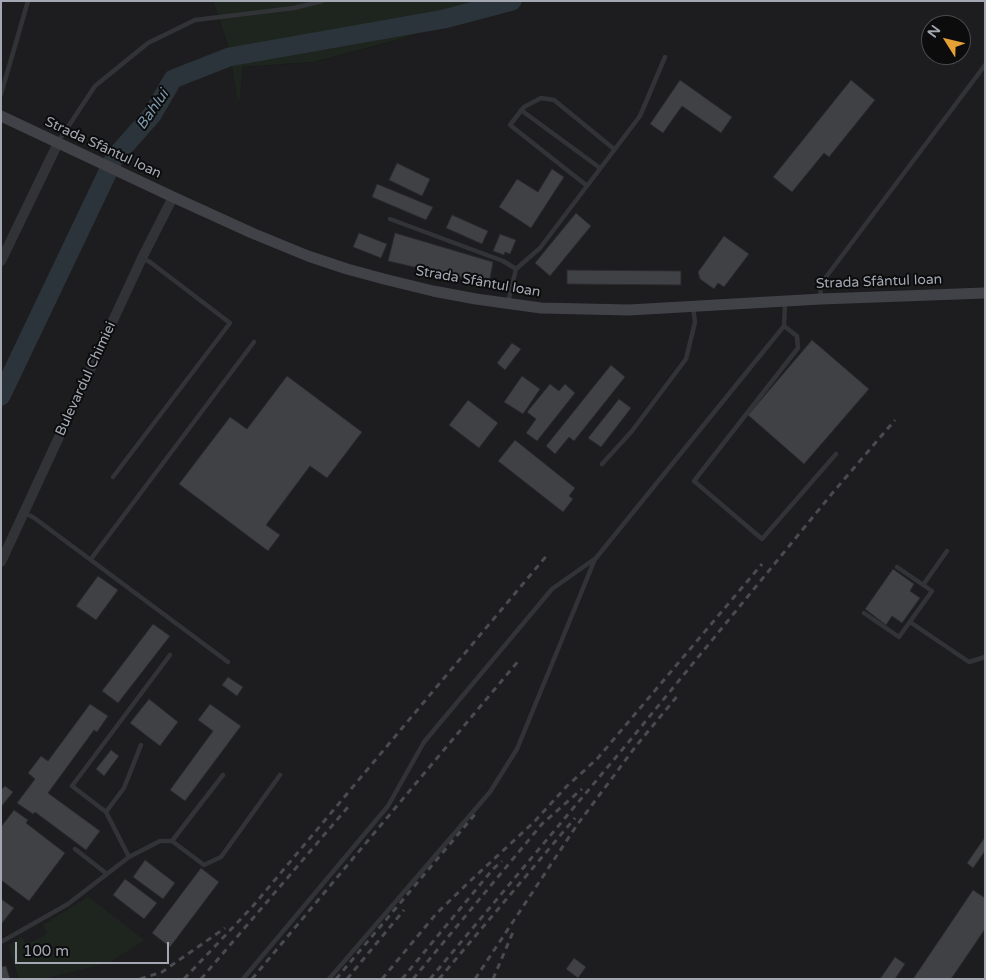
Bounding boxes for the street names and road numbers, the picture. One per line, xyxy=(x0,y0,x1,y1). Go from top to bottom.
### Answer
street label: Strada Sfântul Ioan xyxy=(42,114,164,182)
street label: Strada Sfântul Ioan xyxy=(414,263,542,301)
street label: Strada Sfântul Ioan xyxy=(815,271,943,293)
street label: Bulevardul Chimiei xyxy=(52,319,120,439)

